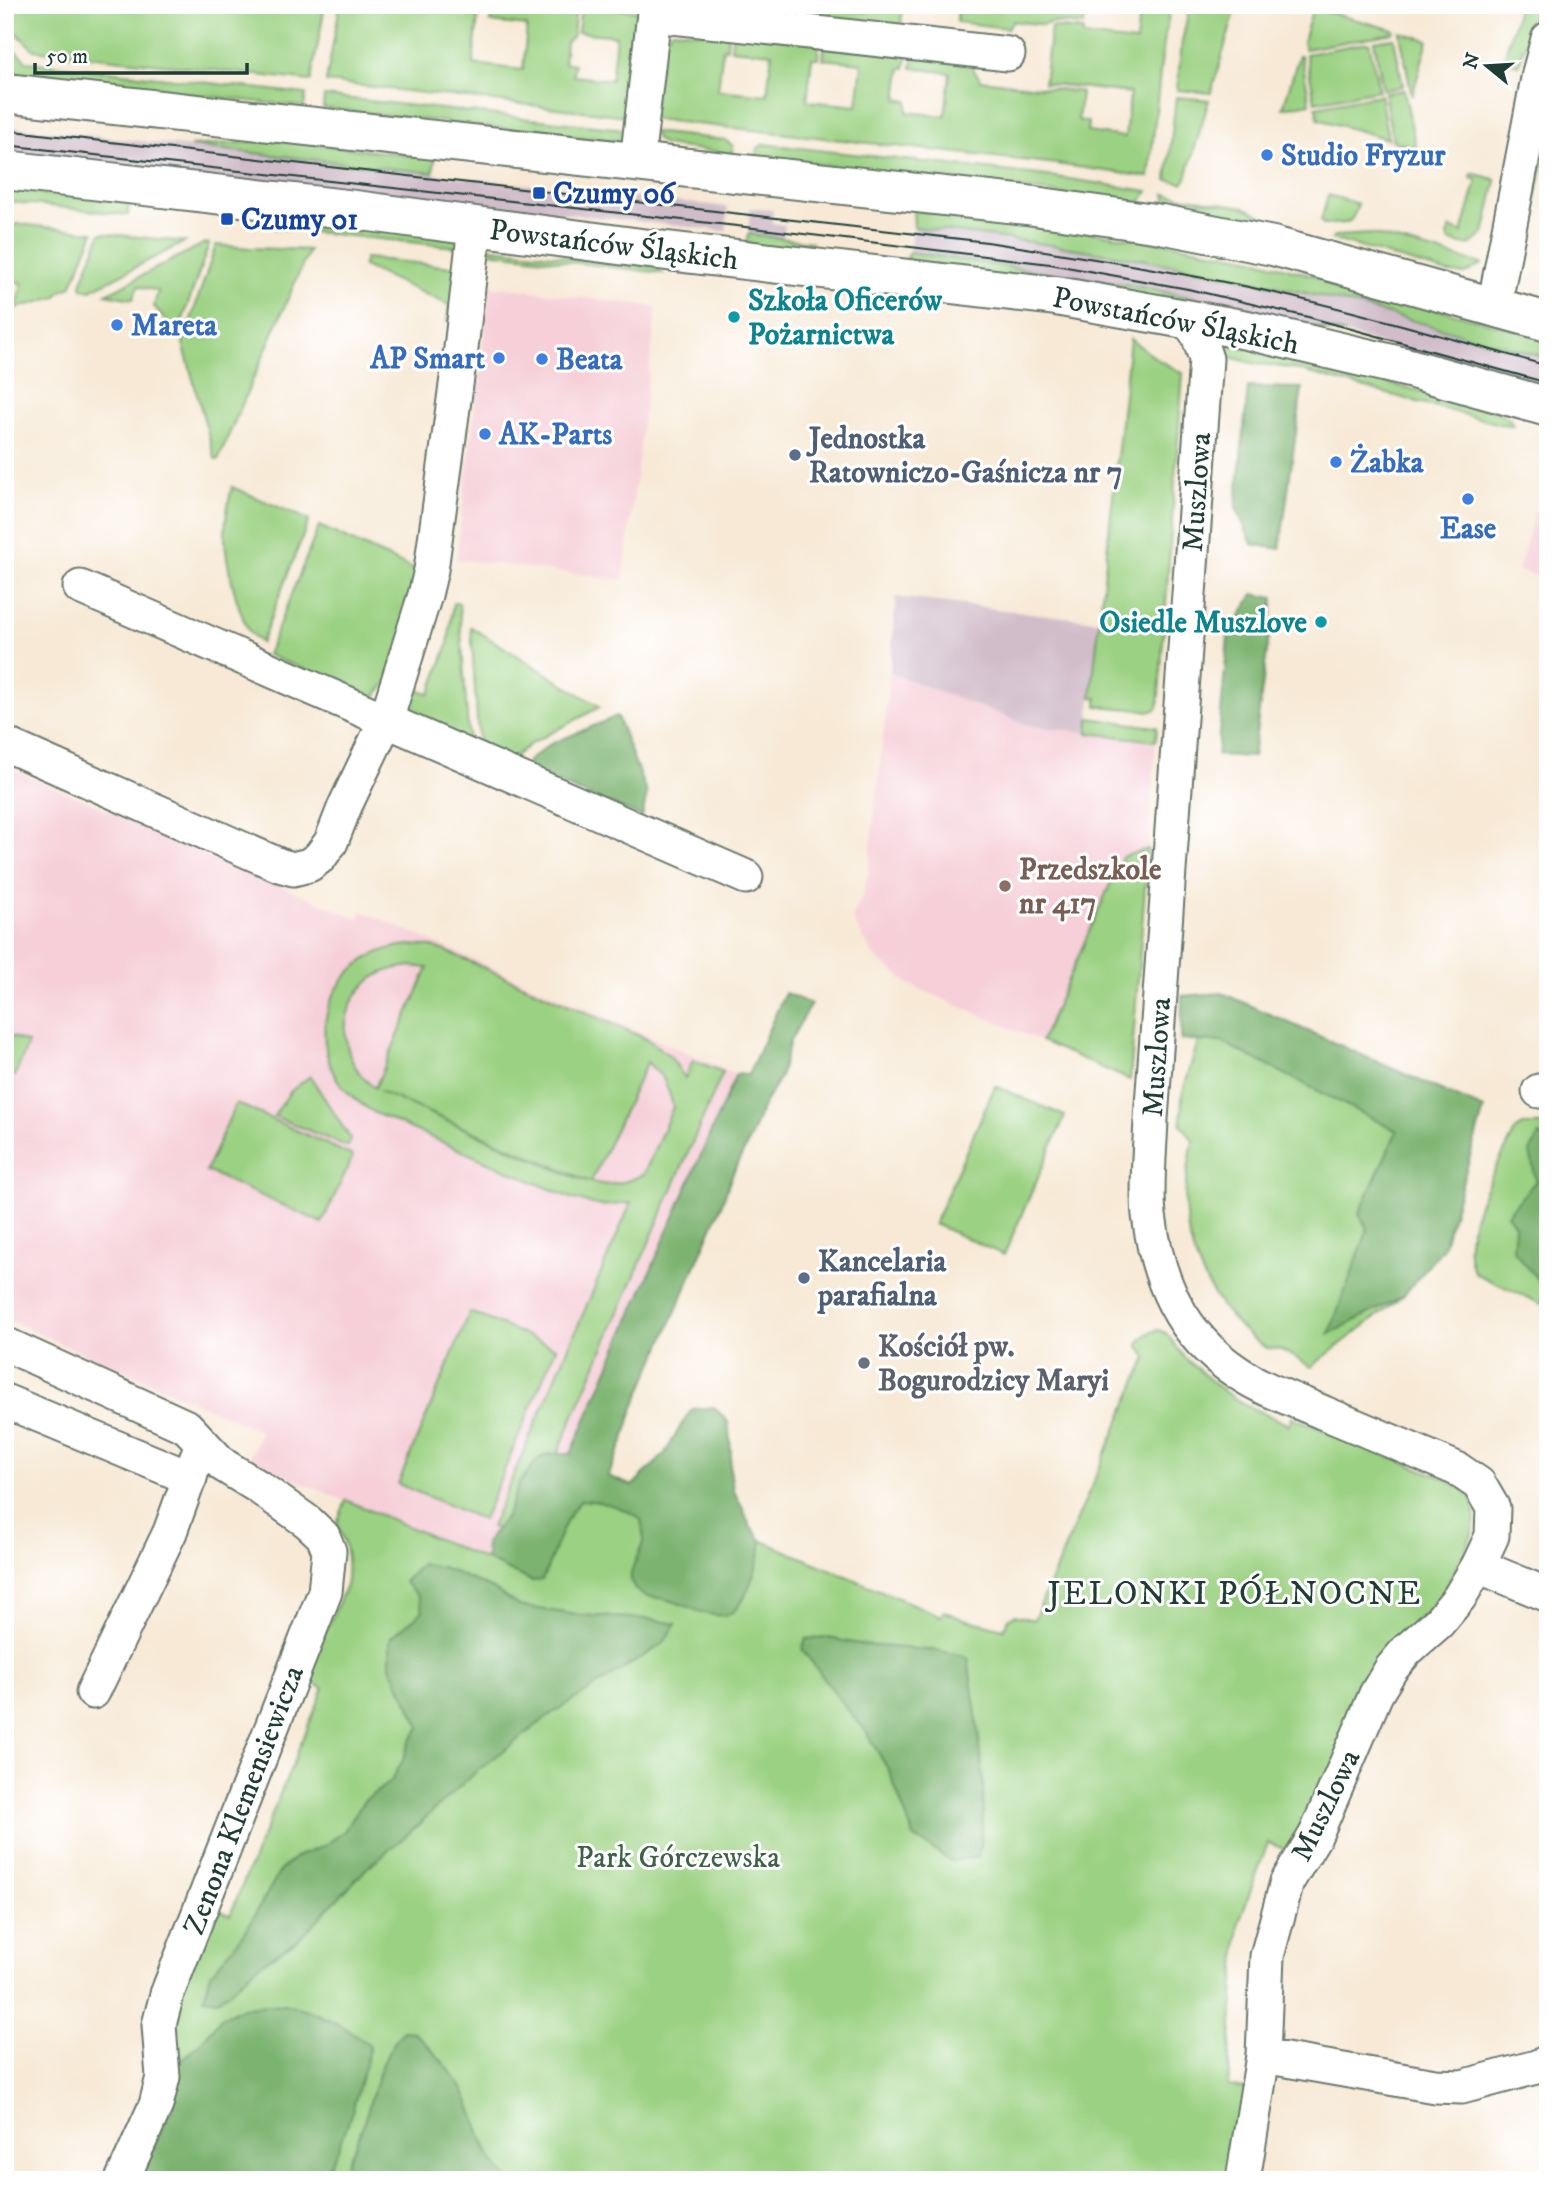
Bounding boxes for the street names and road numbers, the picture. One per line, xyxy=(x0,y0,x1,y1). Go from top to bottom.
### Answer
street label: Powstańców Śląskich xyxy=(487,210,741,279)
street label: Powstańców Śląskich xyxy=(1049,277,1303,364)
street label: Muszlowa xyxy=(1175,431,1220,553)
street label: Muszlowa xyxy=(1135,996,1180,1118)
street label: Zenona Klemensiewicza xyxy=(176,1660,313,1940)
street label: Muszlowa xyxy=(1283,1743,1369,1868)

